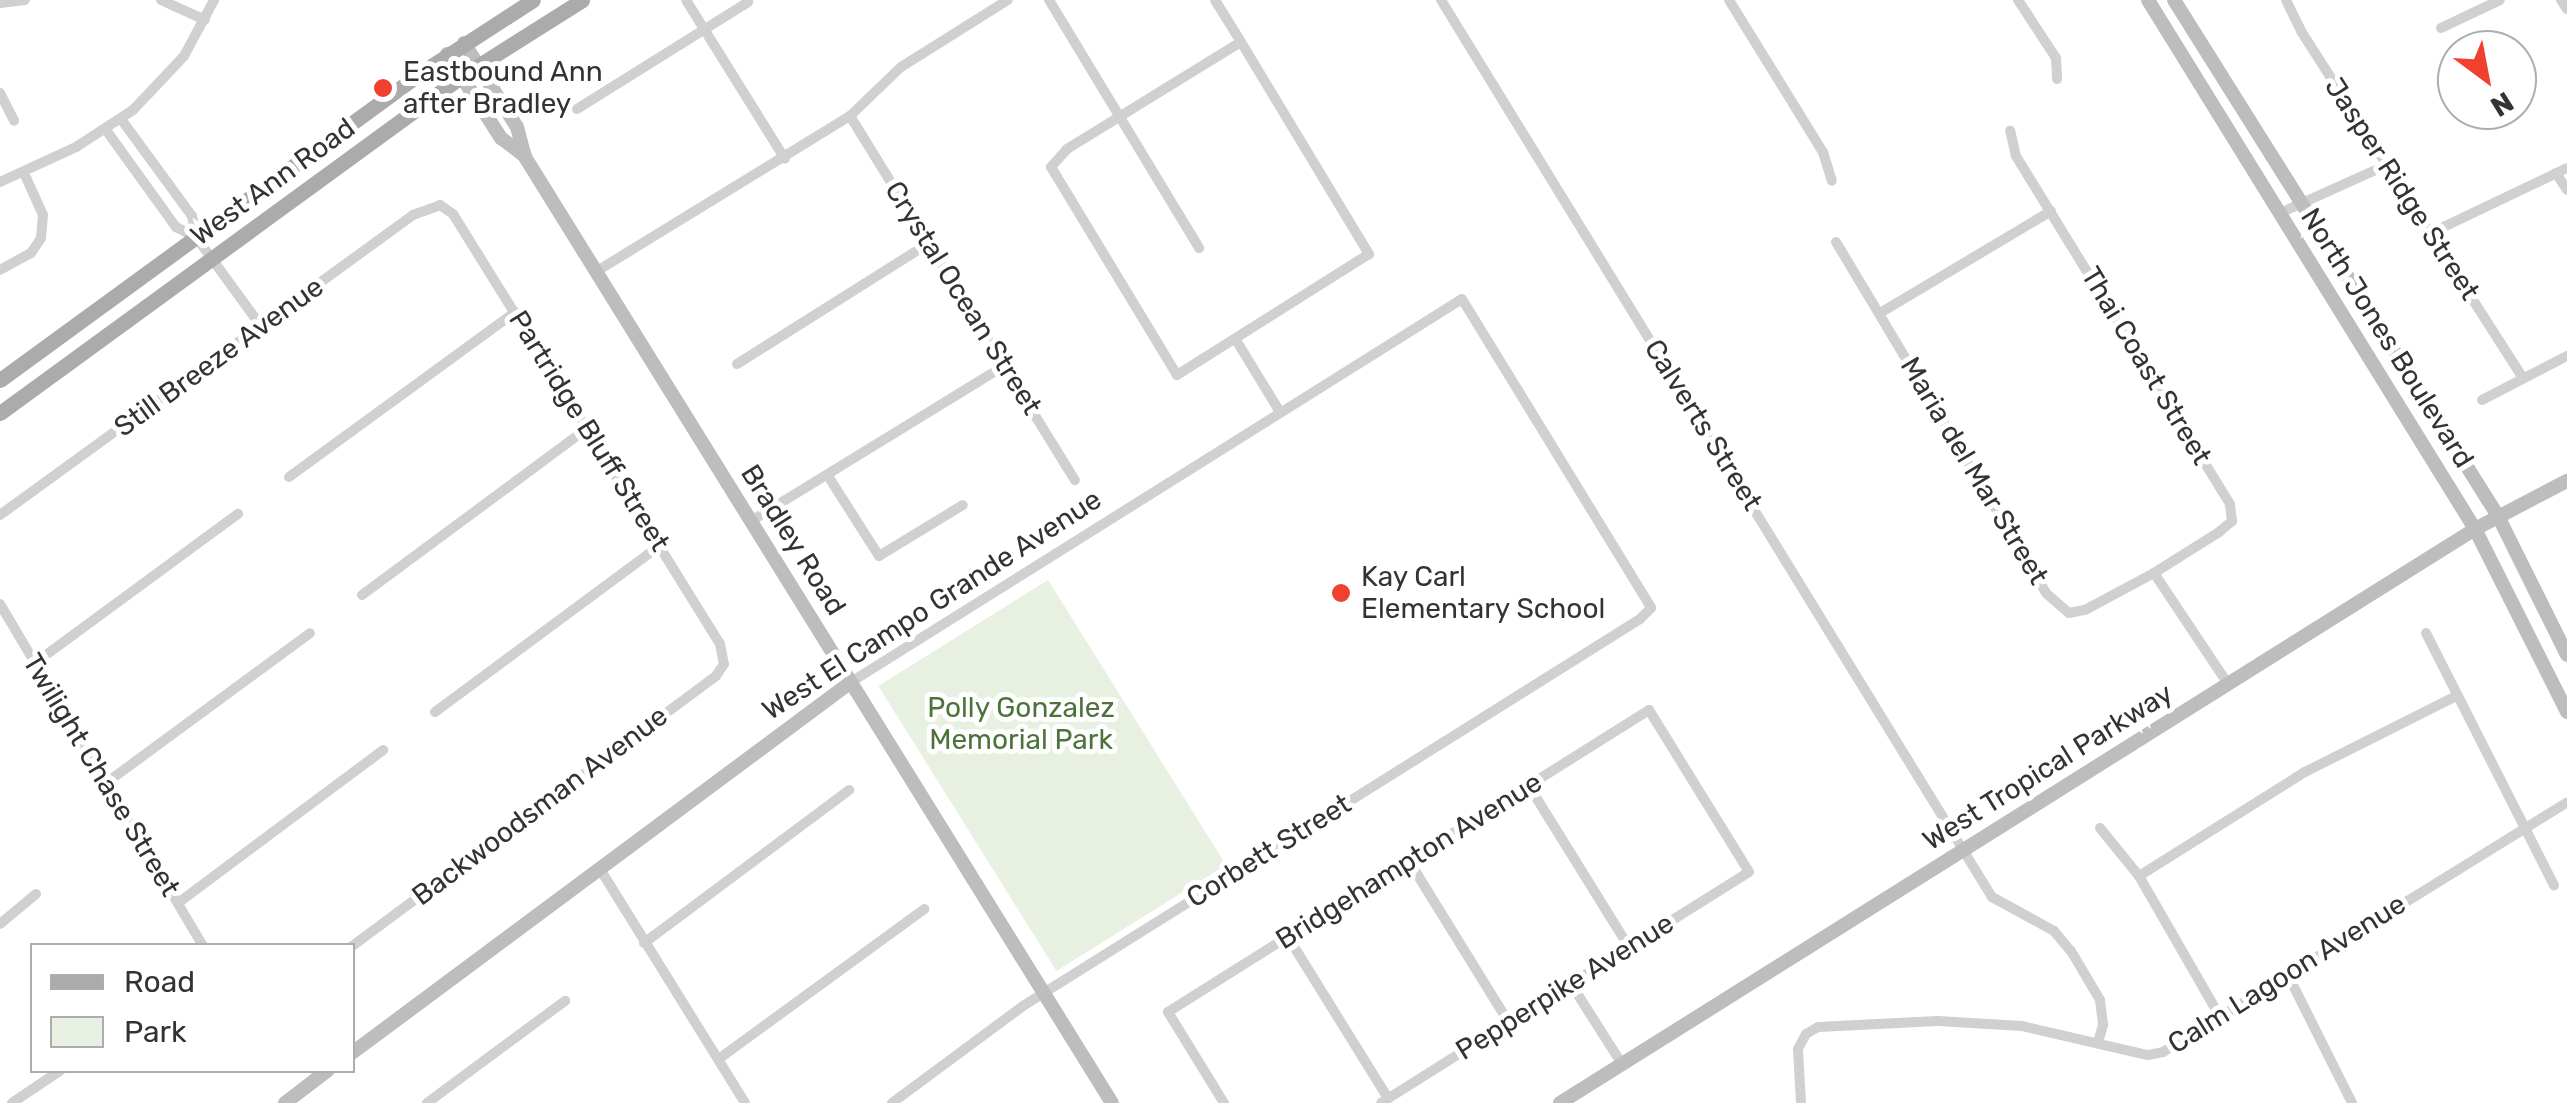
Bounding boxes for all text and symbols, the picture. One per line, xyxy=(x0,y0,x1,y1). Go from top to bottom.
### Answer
north arrow xyxy=(2437,30,2537,130)
place label: Eastbound Ann after Bradley xyxy=(403,55,603,121)
street label: Jasper Ridge Street xyxy=(2317,71,2487,307)
marker: Eastbound Ann after Bradley xyxy=(372,77,394,99)
text: N xyxy=(2485,85,2519,123)
street label: West Ann Road xyxy=(184,111,362,253)
street label: Crystal Ocean Street xyxy=(877,175,1049,421)
street label: North Jones Boulevard xyxy=(2293,202,2481,474)
street label: Thai Coast Street xyxy=(2074,261,2218,471)
street label: Still Breeze Avenue xyxy=(108,270,330,444)
street label: Partridge Bluff Street xyxy=(501,304,677,558)
street label: Calverts Street xyxy=(1637,333,1769,517)
street label: Maria del Mar Street xyxy=(1893,351,2055,591)
street label: Bradley Road xyxy=(733,458,853,622)
street label: West El Campo Grande Avenue xyxy=(756,483,1108,727)
place label: Kay Carl Elementary School xyxy=(1361,560,1606,626)
marker: Kay Carl Elementary School xyxy=(1330,582,1352,604)
street label: Twilight Chase Street xyxy=(15,648,187,902)
street label: West Tropical Parkway xyxy=(1917,676,2179,858)
park label: Polly Gonzalez Memorial Park xyxy=(927,691,1115,757)
street label: Backwoodsman Avenue xyxy=(406,699,674,913)
street label: Bridgehampton Avenue xyxy=(1269,765,1549,957)
street label: Corbett Street xyxy=(1181,787,1357,915)
street label: Calm Lagoon Avenue xyxy=(2162,887,2412,1061)
street label: Pepperpike Avenue xyxy=(1450,906,1680,1068)
legend xyxy=(30,943,355,1073)
text: Road xyxy=(124,964,195,1000)
text: Park xyxy=(124,1014,186,1050)

